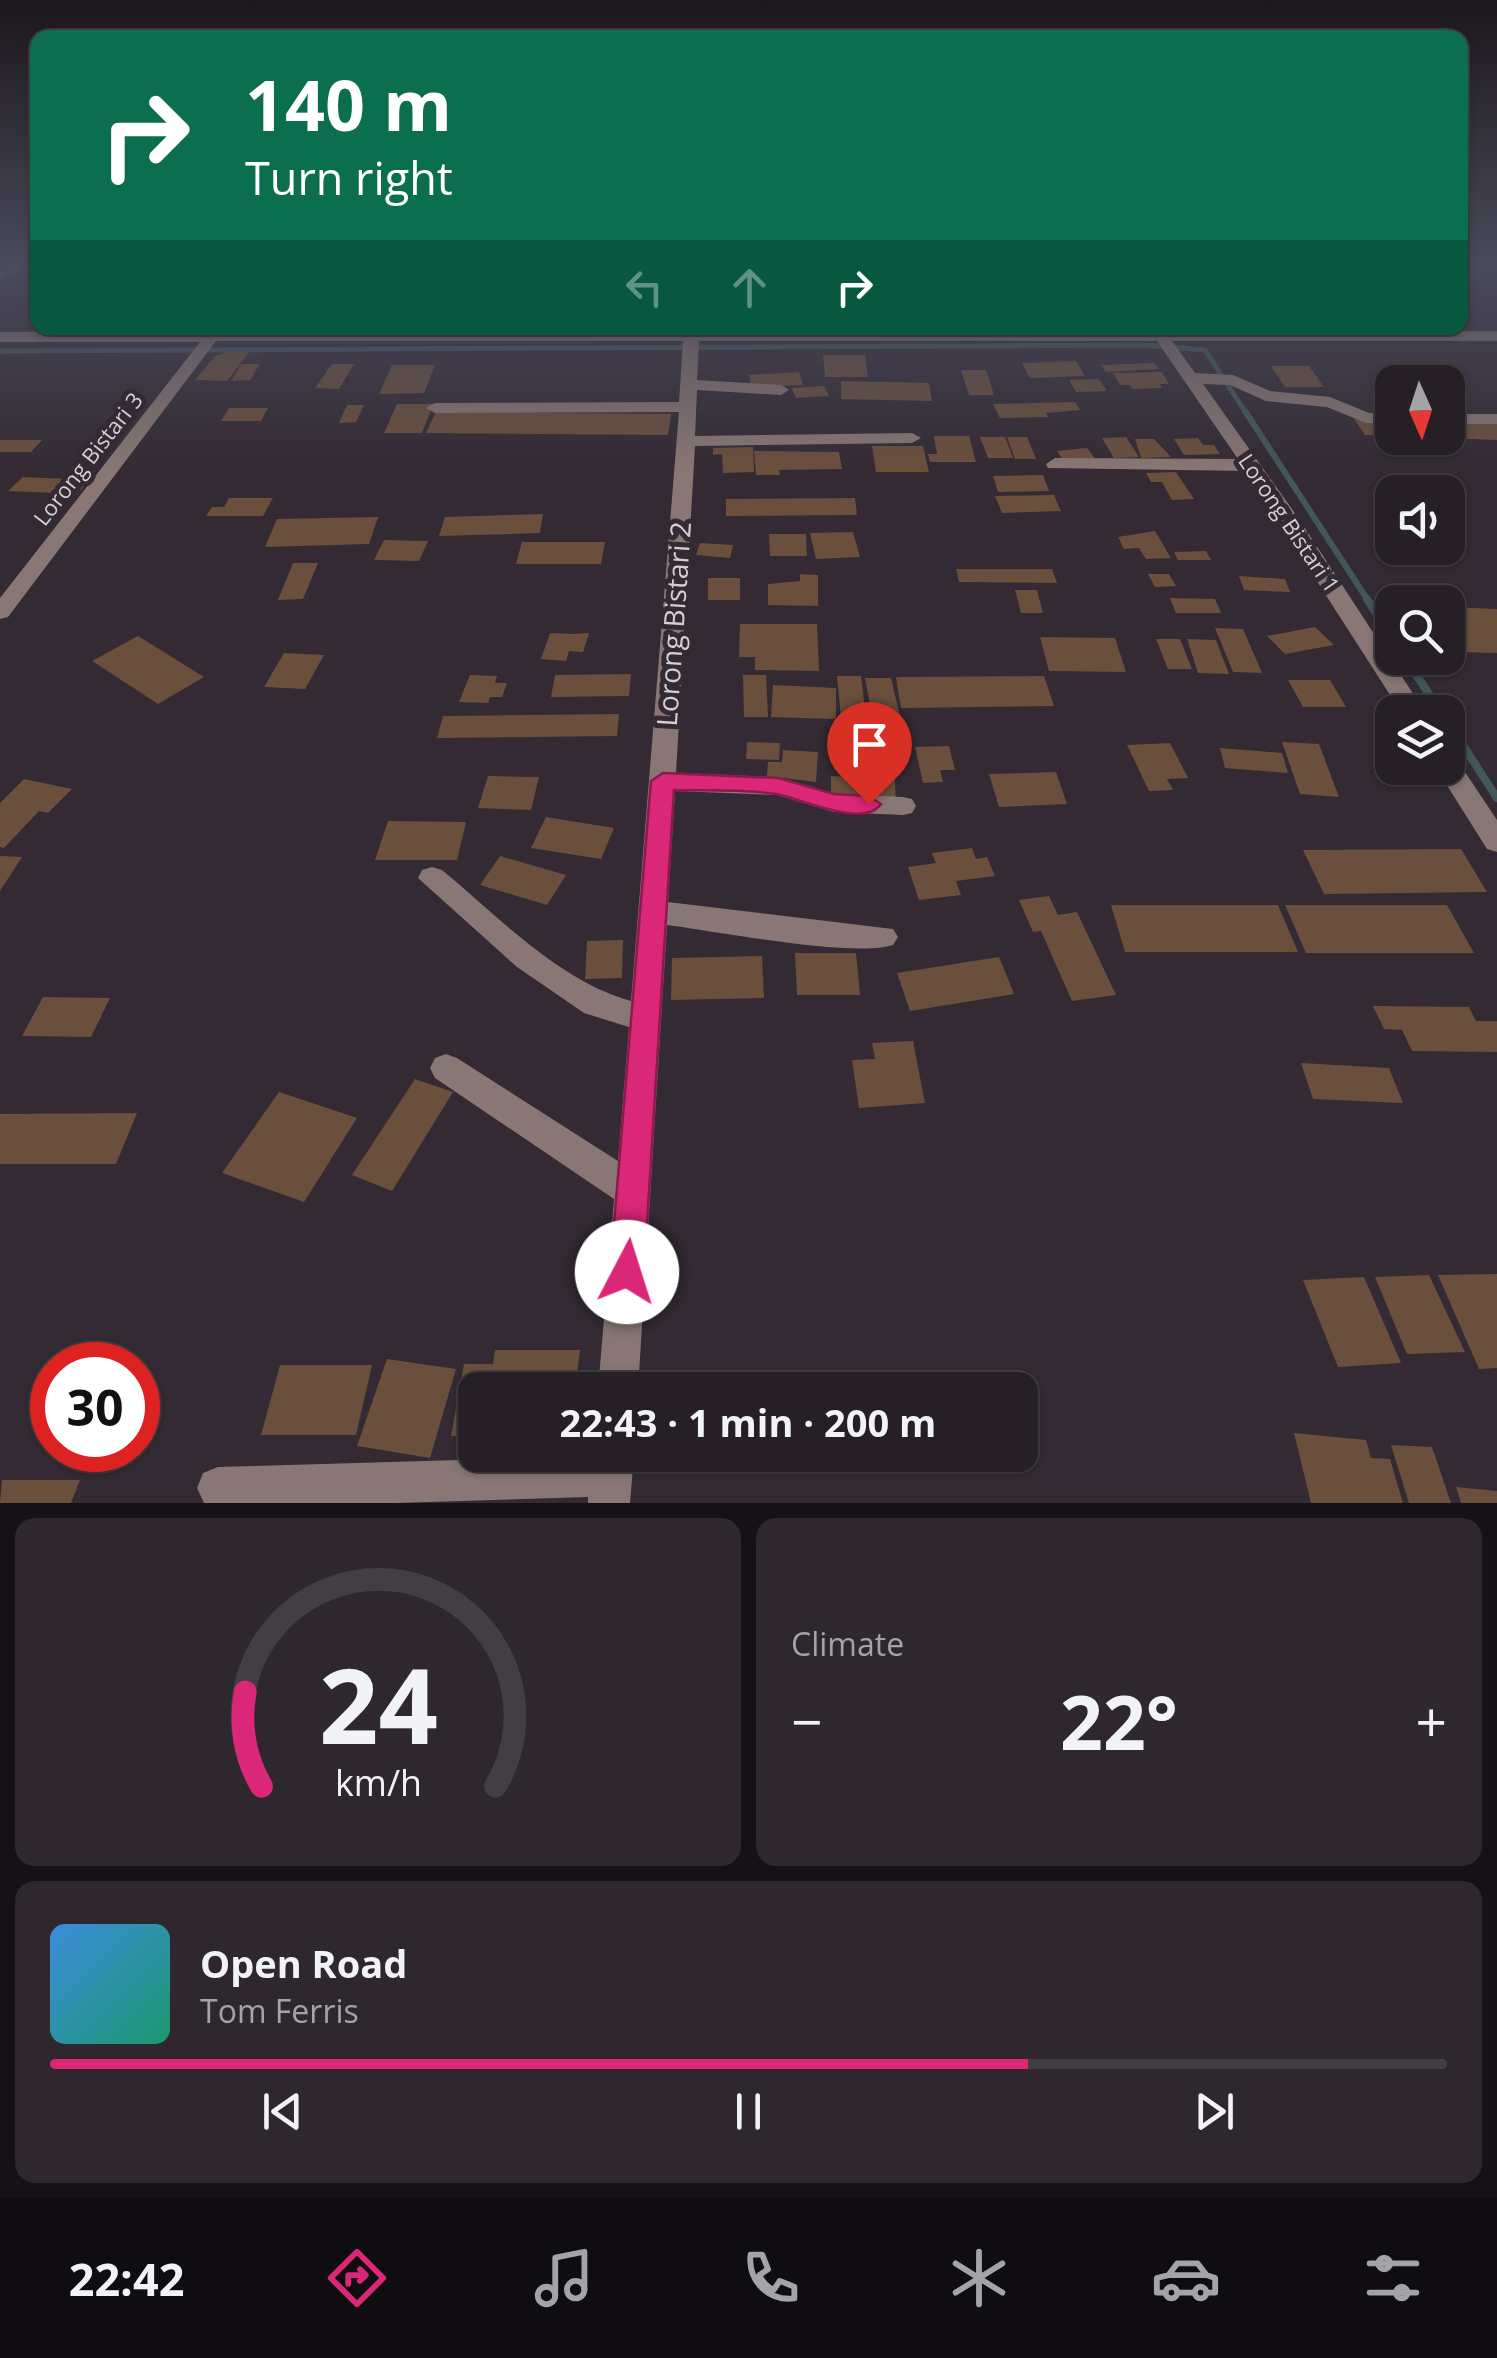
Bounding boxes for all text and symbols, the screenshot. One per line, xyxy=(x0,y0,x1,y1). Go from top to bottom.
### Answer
text: 140 m xyxy=(245,56,452,152)
icon: right xyxy=(80,70,210,200)
text: Turn right xyxy=(245,147,453,208)
icon: left xyxy=(617,260,672,315)
icon: ahead xyxy=(722,260,777,315)
icon: right xyxy=(827,260,882,315)
north arrow xyxy=(1375,365,1465,455)
map controls xyxy=(1375,365,1465,785)
street label: Lorong Bistari 3 xyxy=(26,386,149,531)
street label: Lorong Bistari 1 xyxy=(1232,447,1347,598)
button: sound xyxy=(1375,475,1465,565)
street label: Lorong Bistari 2 xyxy=(647,520,699,728)
button: search xyxy=(1375,585,1465,675)
button: layers xyxy=(1375,695,1465,785)
pin xyxy=(827,702,912,805)
icon: arrive xyxy=(842,717,897,772)
position arrow xyxy=(575,1220,679,1324)
speed limit sign: 30 xyxy=(30,1342,160,1472)
text: 22:43 · 1 min · 200 m xyxy=(560,1396,936,1448)
text: Climate xyxy=(791,1622,904,1665)
text: 24 xyxy=(319,1633,437,1774)
text: 22° xyxy=(1060,1670,1178,1772)
text: − xyxy=(791,1683,822,1758)
text: + xyxy=(1416,1683,1447,1758)
text: km/h xyxy=(335,1758,421,1806)
text: Open Road xyxy=(200,1937,407,1989)
text: Tom Ferris xyxy=(200,1989,359,2032)
icon: previous xyxy=(255,2084,310,2139)
icon: pause xyxy=(721,2084,776,2139)
icon: next xyxy=(1187,2084,1242,2139)
icon: directions xyxy=(322,2243,392,2313)
icon: music xyxy=(529,2243,599,2313)
icon: phone xyxy=(736,2243,806,2313)
icon: climate xyxy=(944,2243,1014,2313)
icon: car xyxy=(1151,2243,1221,2313)
icon: filters xyxy=(1358,2243,1428,2313)
text: 22:42 xyxy=(69,2248,184,2309)

